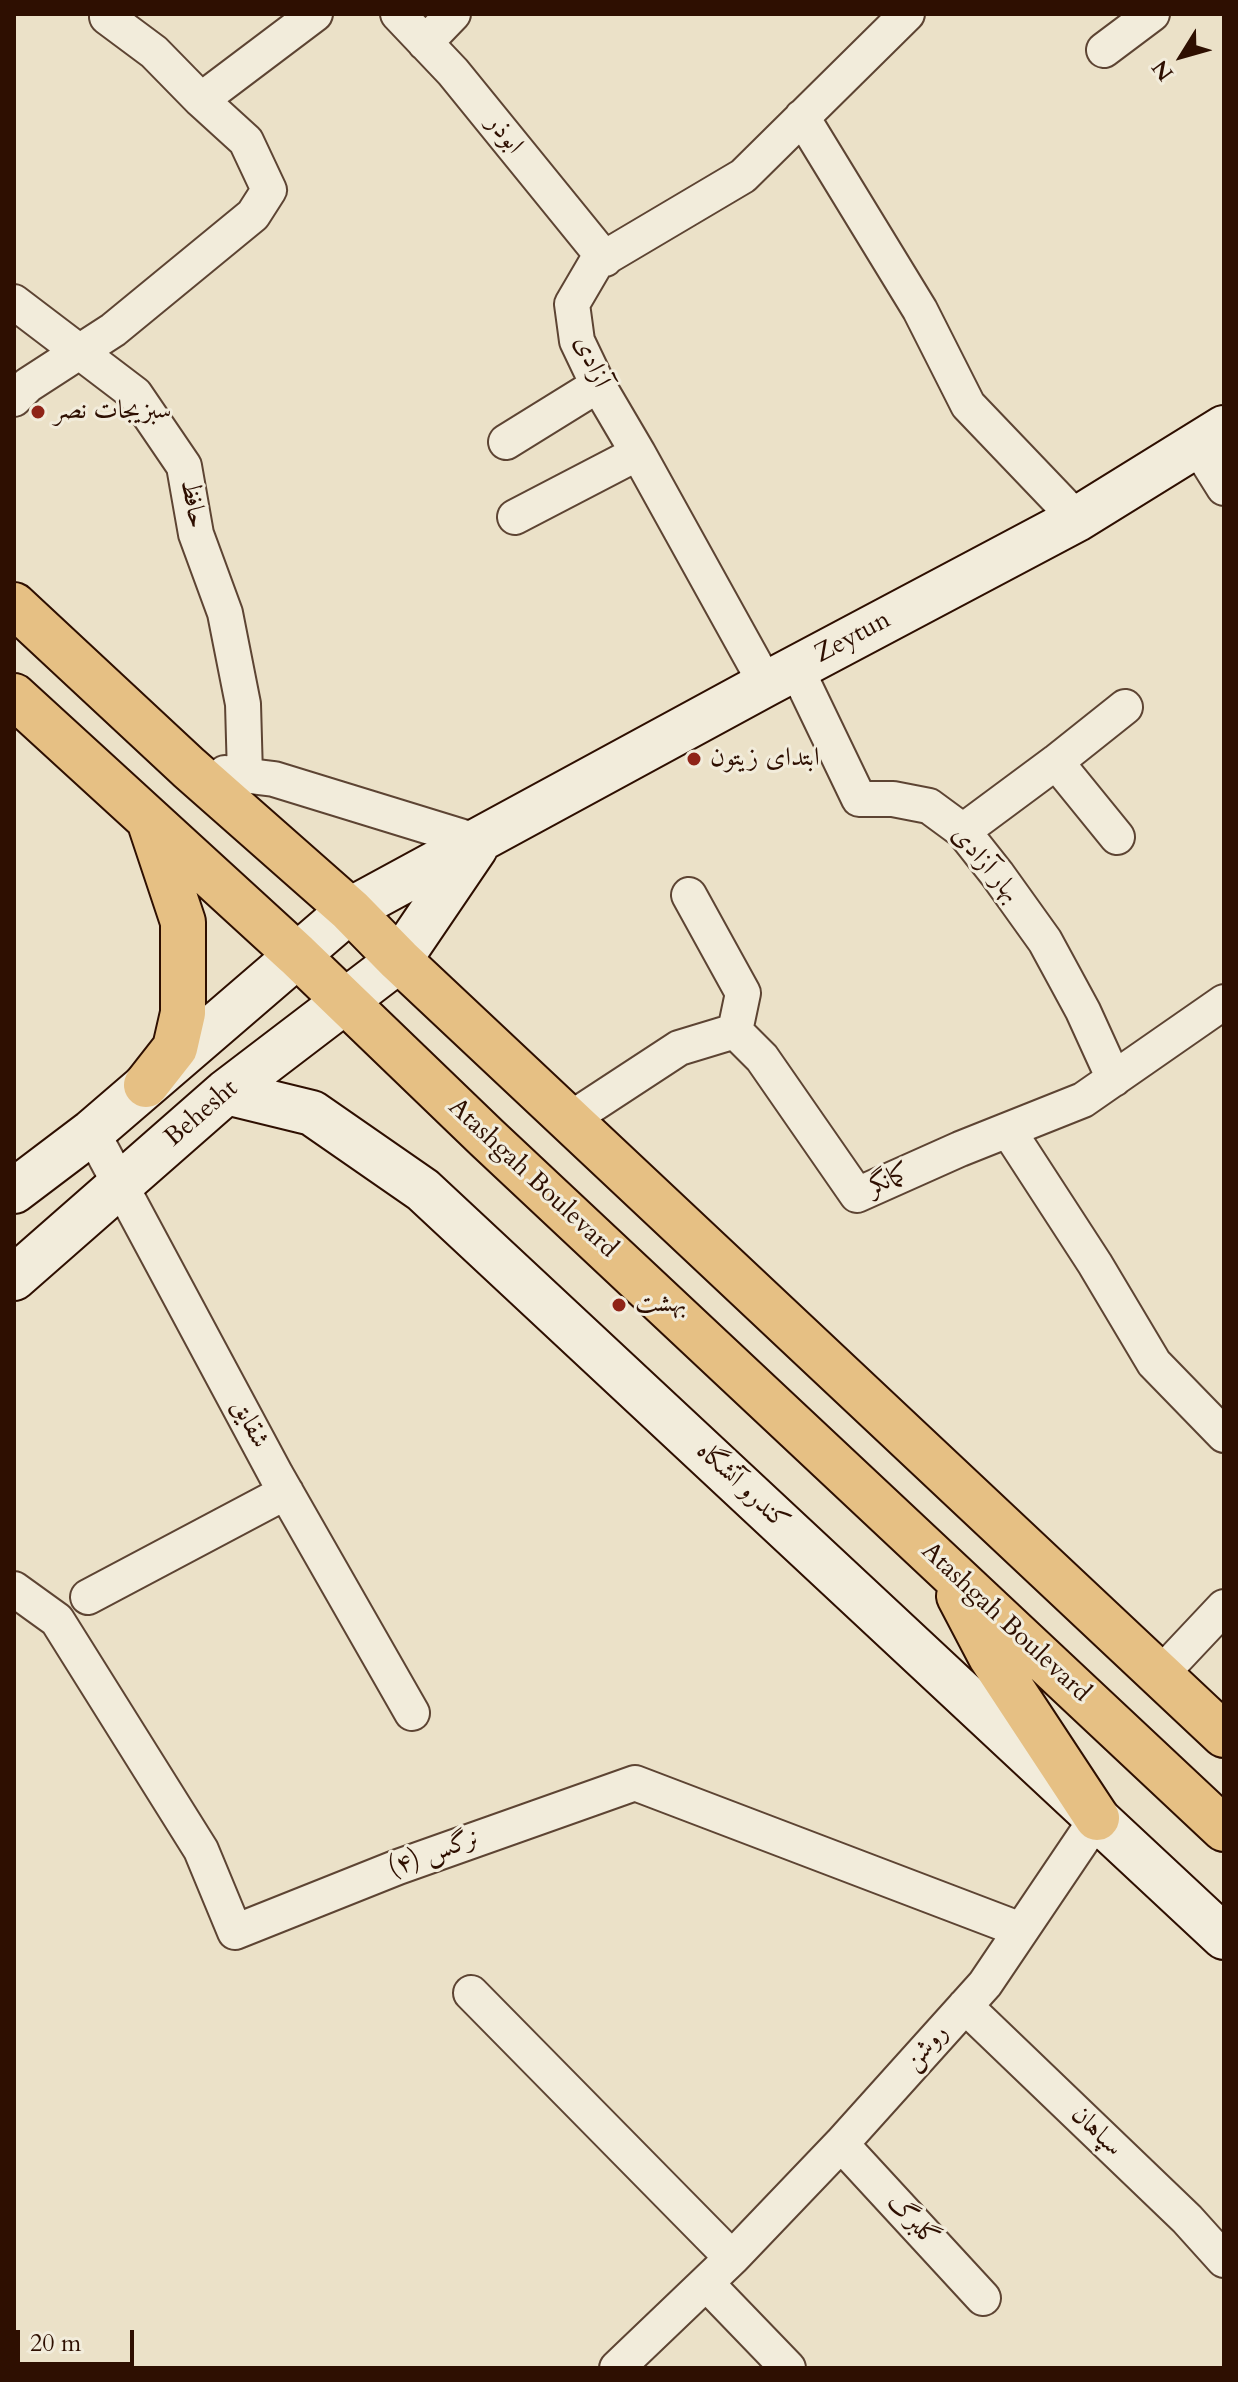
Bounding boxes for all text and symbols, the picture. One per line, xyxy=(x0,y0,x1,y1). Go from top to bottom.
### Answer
north arrow xyxy=(1142,16,1222,96)
text: N xyxy=(1145,54,1181,87)
street label: ابوذر xyxy=(479,109,529,161)
street label: آزادی xyxy=(566,331,616,393)
place label: سبزیجات نصر xyxy=(54,396,171,428)
marker: سبزیجات نصر xyxy=(29,403,47,421)
street label: حافظ xyxy=(172,477,212,531)
street label: Zeytun xyxy=(810,605,896,671)
place label: ابتدای زیتون xyxy=(710,743,820,775)
marker: ابتدای زیتون xyxy=(685,750,703,768)
street label: بهار آزادی xyxy=(944,820,1026,910)
street label: Behesht xyxy=(159,1074,245,1154)
street label: Atashgah Boulevard xyxy=(441,1093,623,1265)
street label: کمانگر xyxy=(863,1158,915,1204)
place label: بهشت xyxy=(635,1289,687,1321)
marker: بهشت xyxy=(610,1296,628,1314)
street label: شقایق xyxy=(223,1394,275,1454)
street label: کندرو آتشگاه xyxy=(689,1436,795,1538)
street label: Atashgah Boulevard xyxy=(914,1537,1096,1709)
street label: نرگس (۴) xyxy=(384,1823,484,1885)
street label: روشن xyxy=(898,2018,956,2078)
street label: سپاهان xyxy=(1064,2100,1128,2164)
street label: گلبرگ xyxy=(879,2188,945,2254)
scale bar xyxy=(20,2314,138,2364)
text: 20 m xyxy=(30,2327,81,2360)

